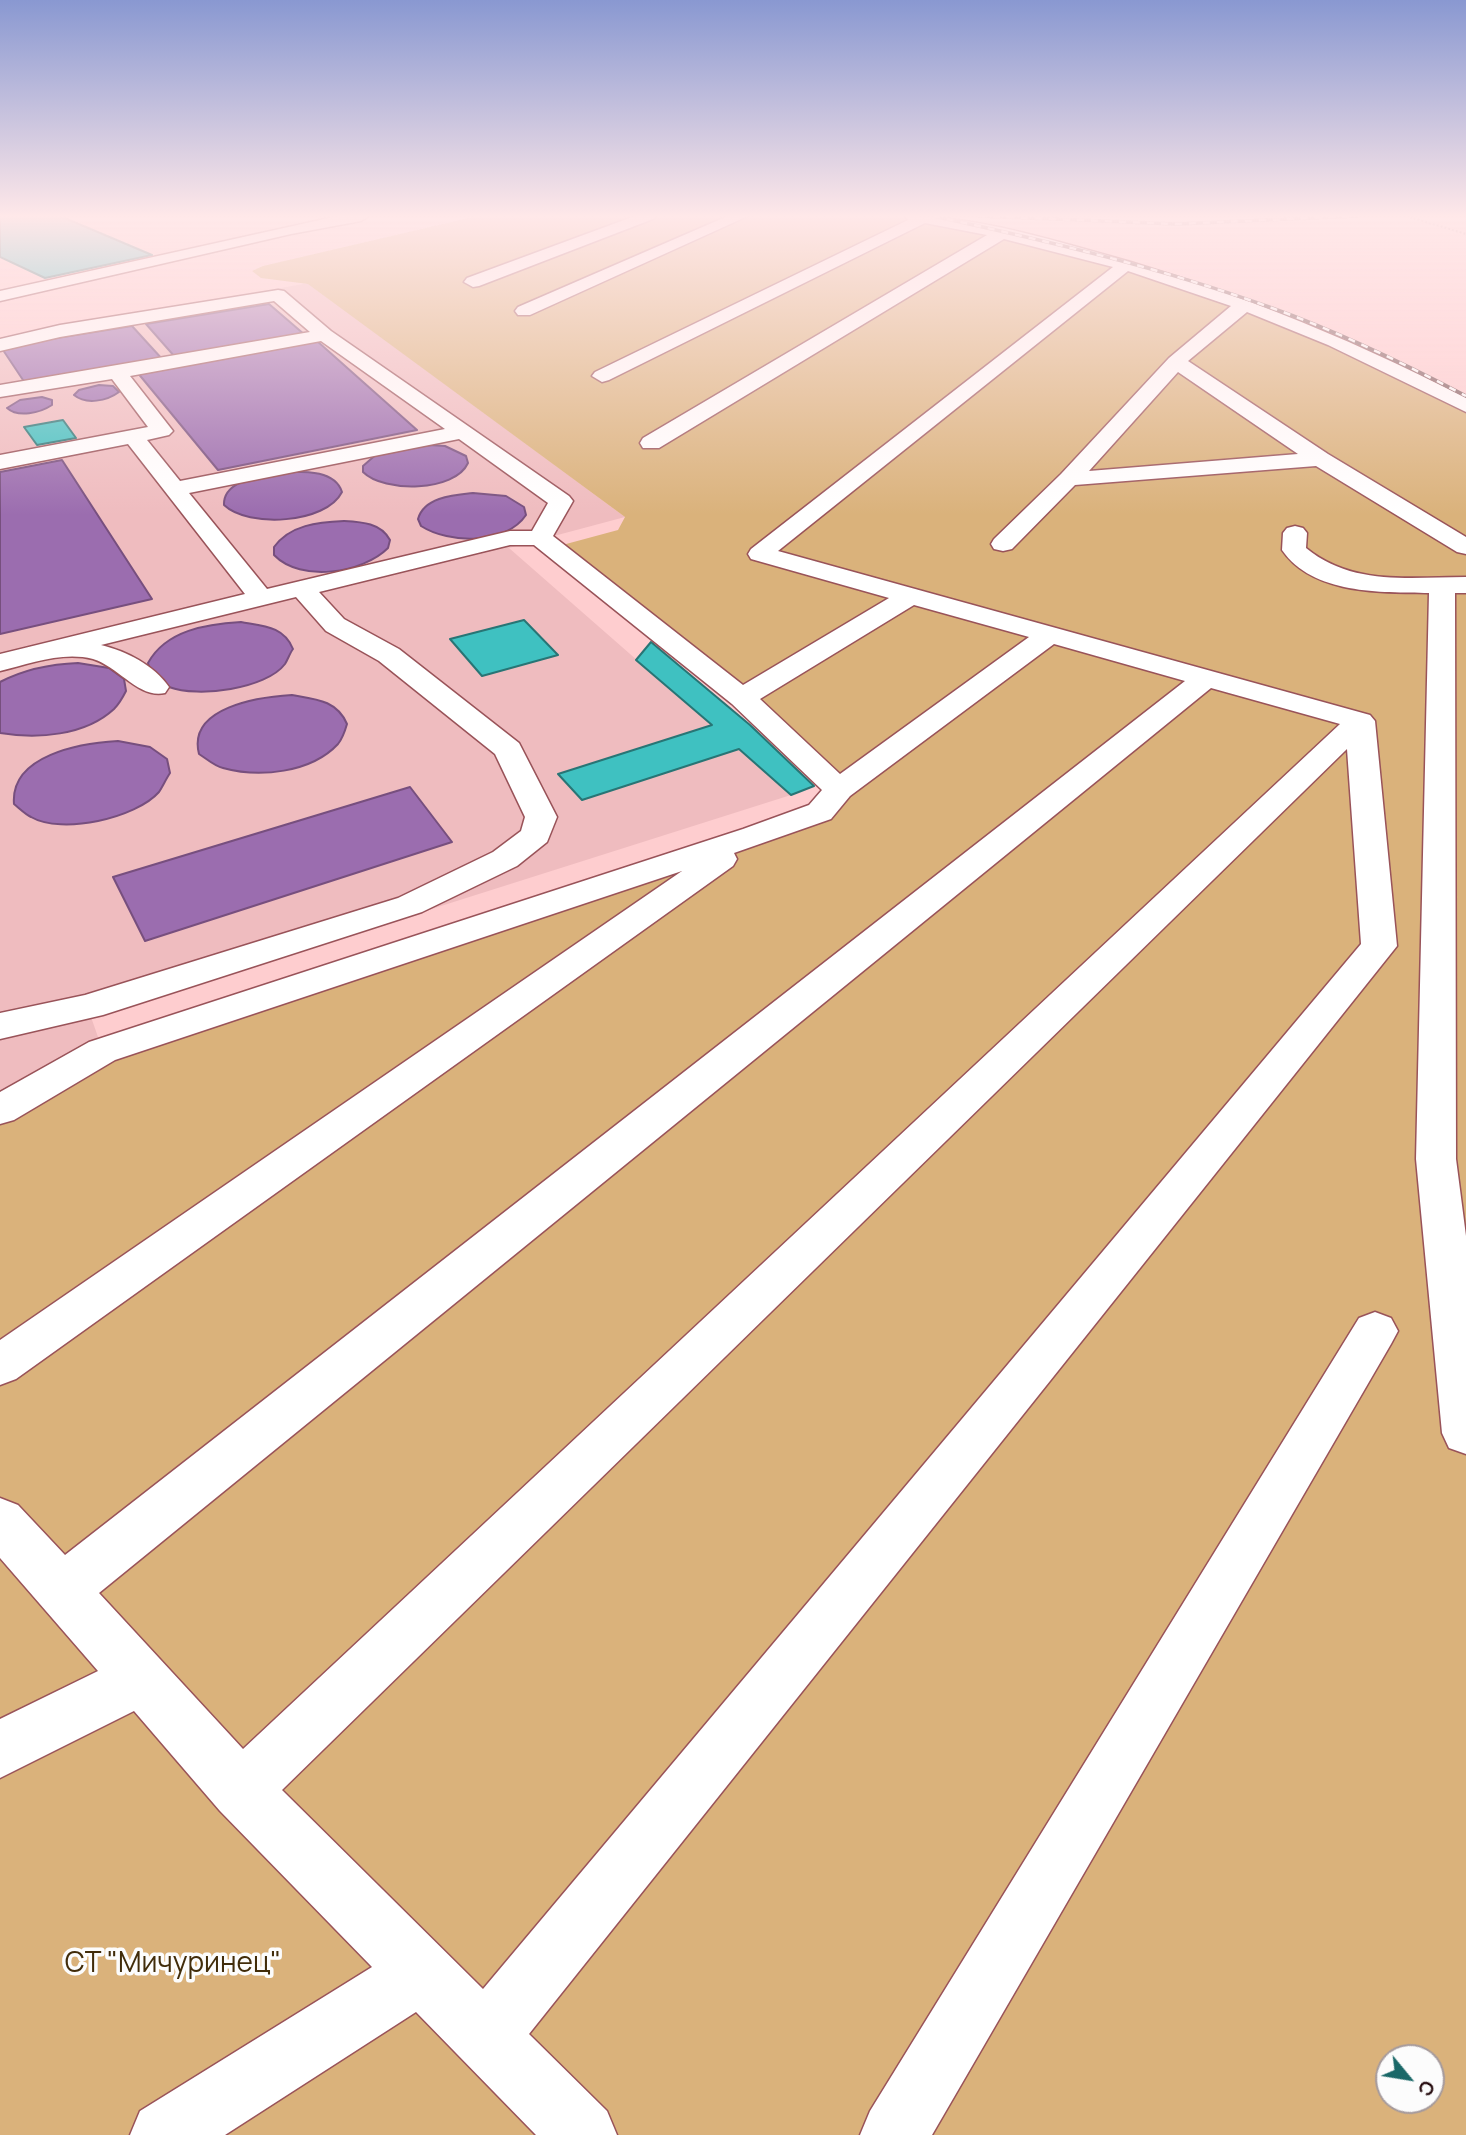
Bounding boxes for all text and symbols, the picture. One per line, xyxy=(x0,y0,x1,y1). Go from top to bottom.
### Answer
park label: СТ "Мичуринец" xyxy=(65,1947,281,1981)
north arrow xyxy=(1375,2044,1445,2114)
text: С xyxy=(1412,2076,1441,2101)

